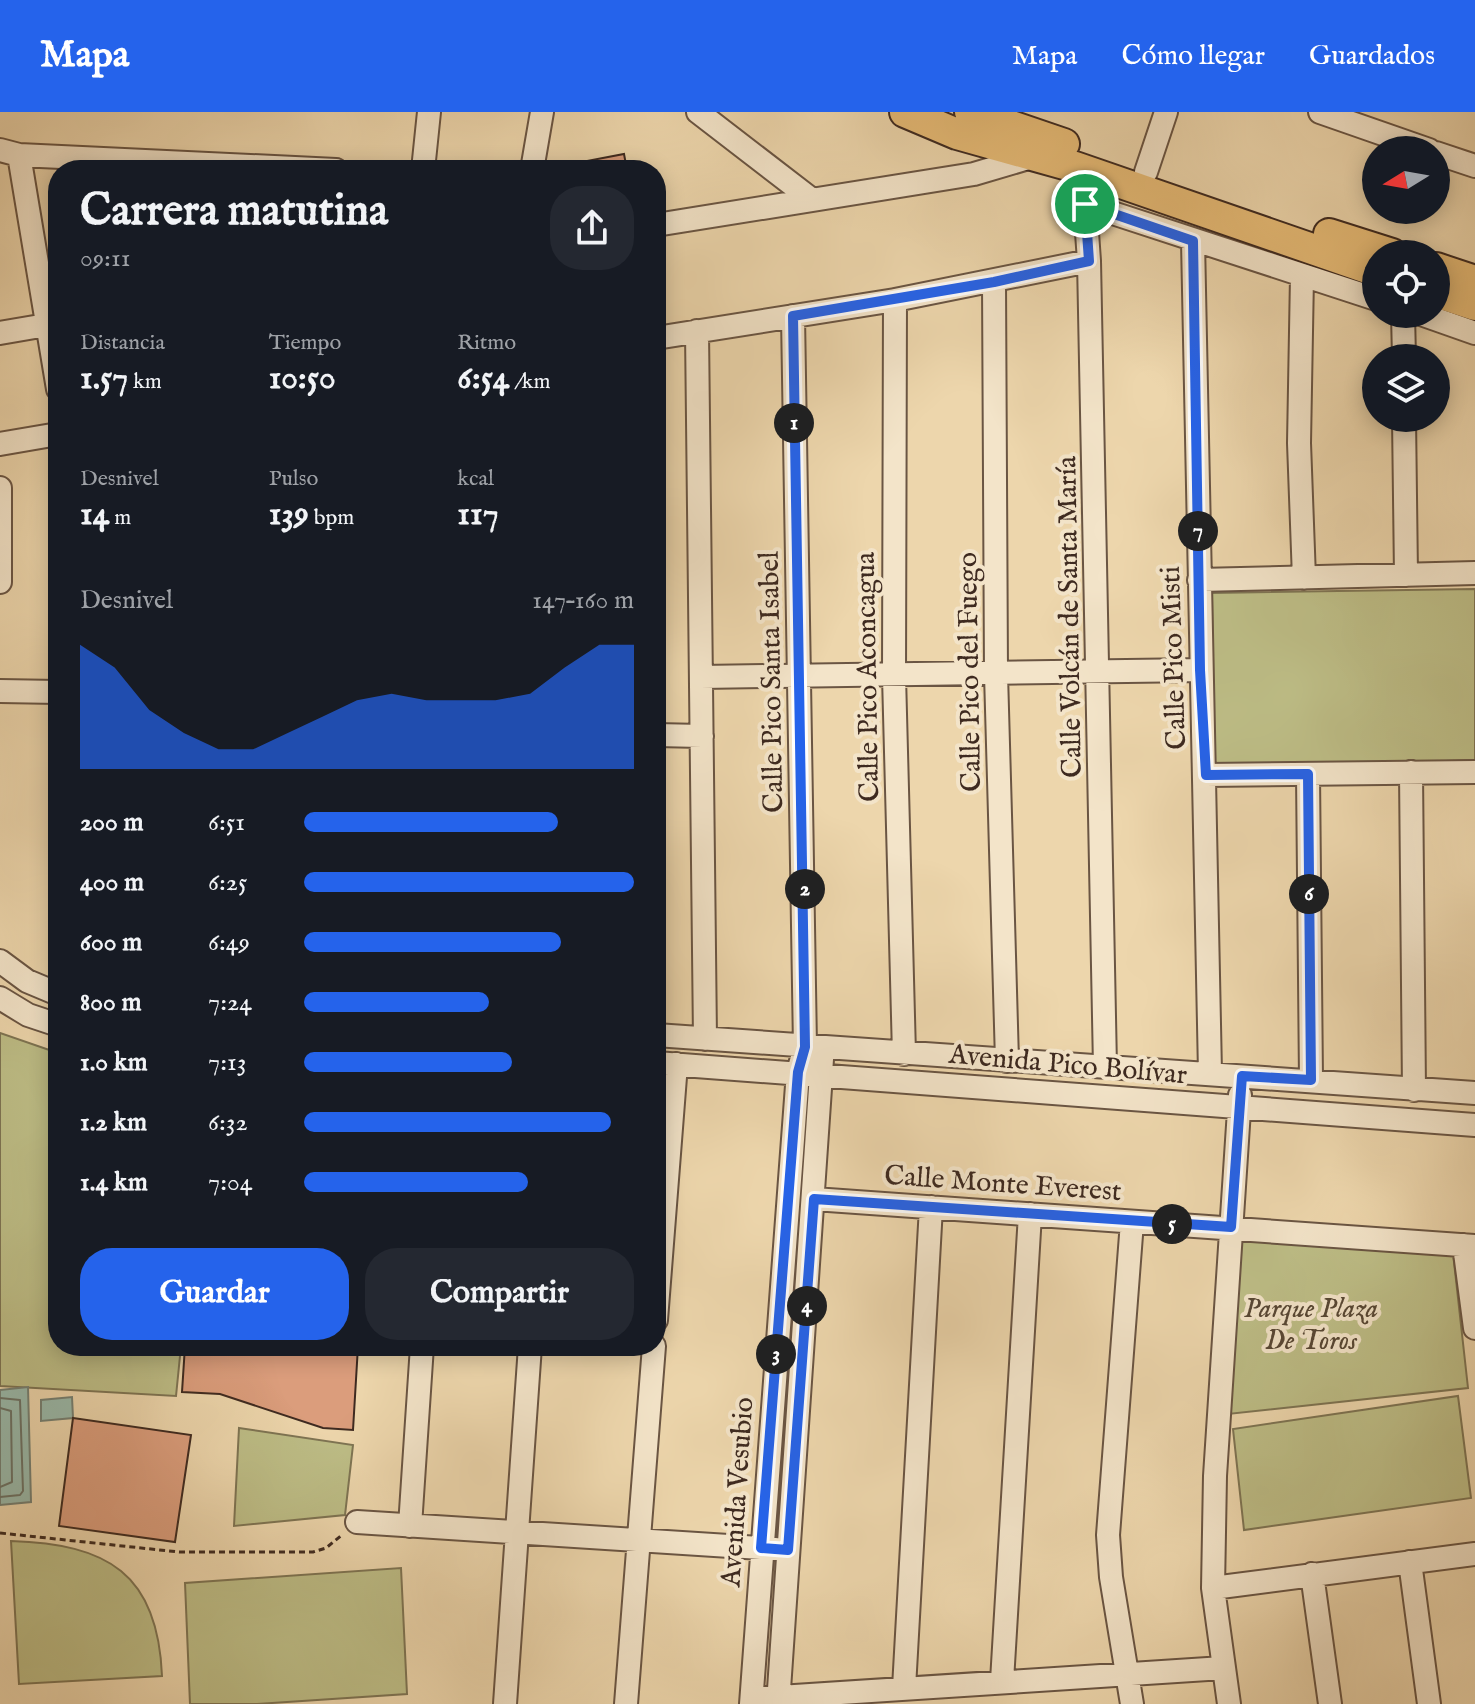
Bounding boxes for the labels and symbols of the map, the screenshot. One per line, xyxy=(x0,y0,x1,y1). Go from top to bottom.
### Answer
north arrow xyxy=(1362,136,1450,224)
pin xyxy=(1051,170,1119,238)
pin: 1 xyxy=(774,403,814,443)
street label: Calle Volcán de Santa María xyxy=(1050,455,1091,778)
pin: 7 xyxy=(1178,511,1218,551)
street label: Calle Pico Santa Isabel xyxy=(753,551,792,813)
street label: Calle Pico Aconcagua xyxy=(849,551,888,802)
street label: Calle Pico del Fuego xyxy=(951,552,990,792)
street label: Calle Pico Misti xyxy=(1154,565,1195,750)
pin: 2 xyxy=(785,869,825,909)
pin: 6 xyxy=(1289,874,1329,914)
street label: Avenida Pico Bolívar xyxy=(946,1038,1188,1093)
street label: Calle Monte Everest xyxy=(883,1159,1123,1210)
pin: 5 xyxy=(1152,1204,1192,1244)
pin: 4 xyxy=(787,1286,827,1326)
park label: Parque Plaza De Toros xyxy=(1244,1292,1378,1359)
pin: 3 xyxy=(756,1334,796,1374)
street label: Avenida Vesubio xyxy=(714,1396,763,1589)

